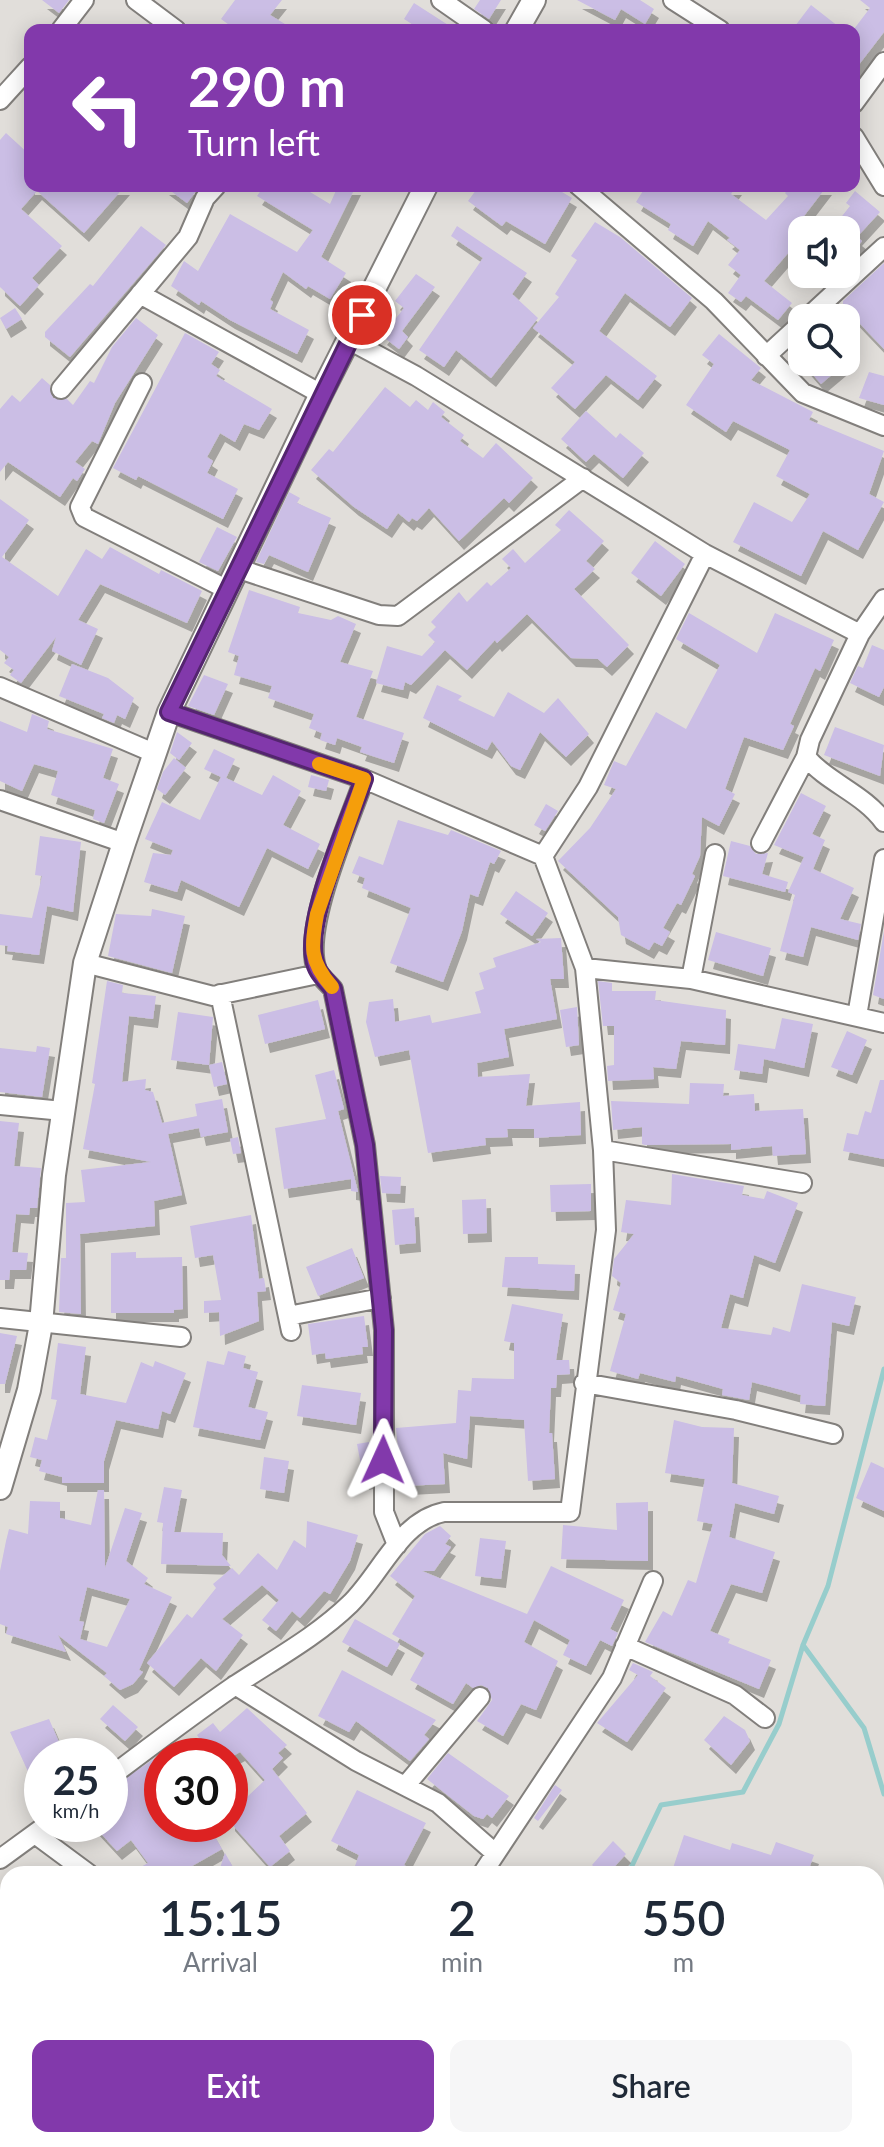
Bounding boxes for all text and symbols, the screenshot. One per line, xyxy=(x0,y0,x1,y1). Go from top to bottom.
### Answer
text: 290 m xyxy=(188,52,346,119)
icon: left xyxy=(56,56,160,160)
text: Turn left xyxy=(188,120,320,164)
map controls xyxy=(788,216,860,376)
button: sound xyxy=(788,216,860,288)
pin xyxy=(328,281,396,349)
icon: arrive xyxy=(340,293,384,337)
button: search xyxy=(788,304,860,376)
position arrow xyxy=(341,1418,425,1502)
speed limit sign: 30 xyxy=(144,1738,248,1842)
text: 25 xyxy=(53,1756,99,1804)
text: km/h xyxy=(53,1798,99,1822)
text: 15:15 xyxy=(159,1889,282,1946)
text: 2 xyxy=(448,1889,476,1946)
text: 550 xyxy=(642,1889,725,1946)
text: Arrival xyxy=(183,1946,258,1978)
text: min xyxy=(441,1946,483,1978)
text: m xyxy=(673,1946,694,1978)
button: Exit xyxy=(32,2040,434,2132)
button: Share xyxy=(450,2040,852,2132)

